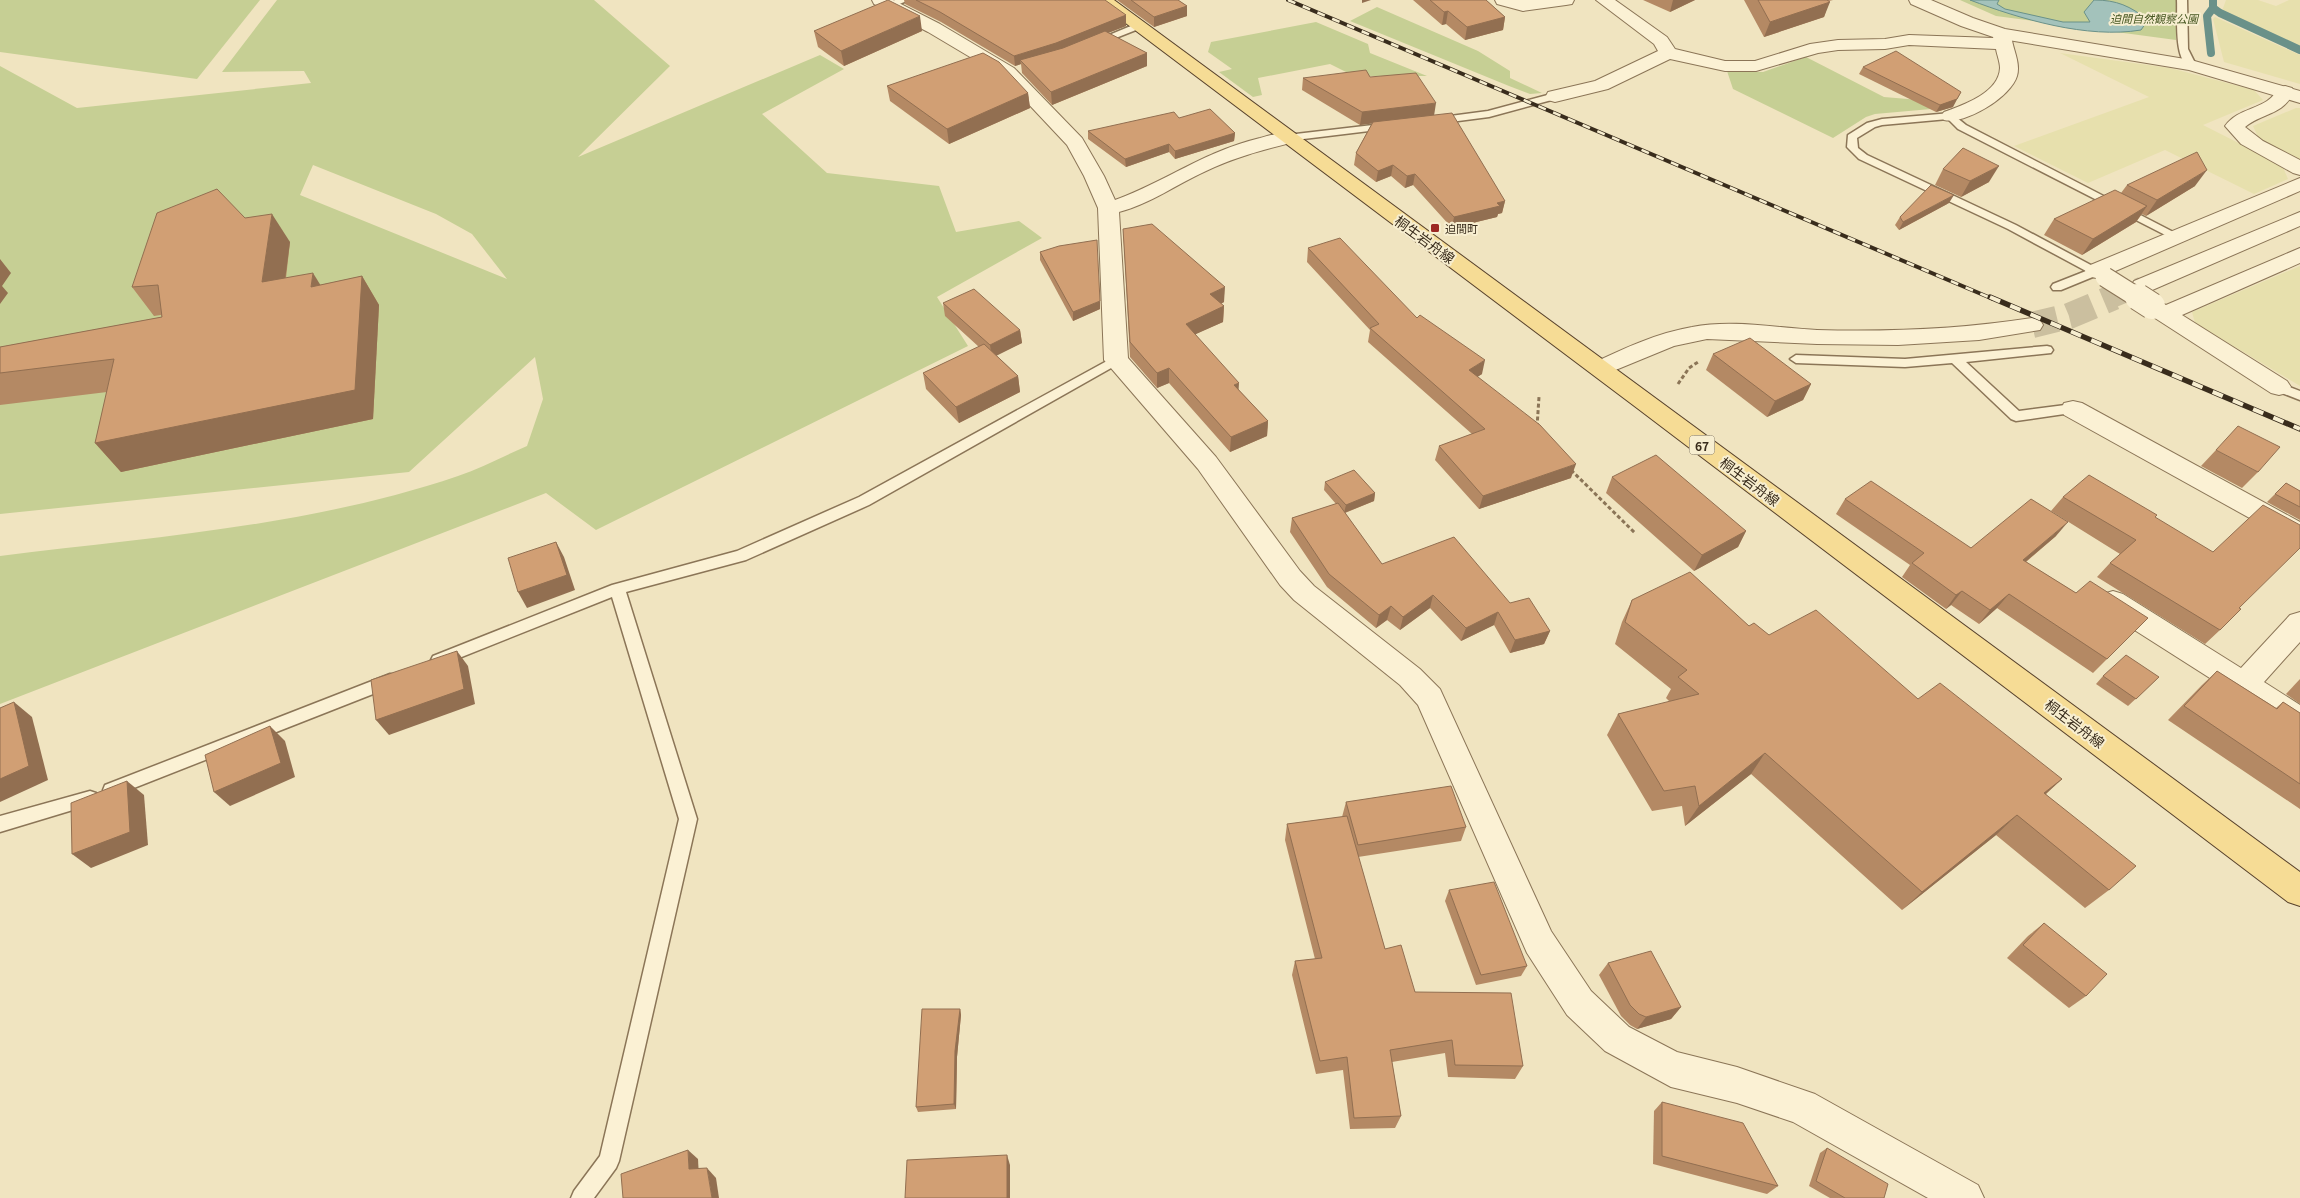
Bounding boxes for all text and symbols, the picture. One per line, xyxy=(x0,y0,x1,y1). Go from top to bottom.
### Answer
park label: 迫間自然観察公園 xyxy=(2110,10,2200,26)
street label: 桐生岩舟線 xyxy=(1391,210,1459,268)
place label: 迫間町 xyxy=(1445,220,1478,236)
marker: 迫間町 xyxy=(1429,222,1441,234)
road number: 67 xyxy=(1690,436,1714,454)
street label: 桐生岩舟線 xyxy=(1716,452,1784,510)
street label: 桐生岩舟線 xyxy=(2041,694,2109,752)

